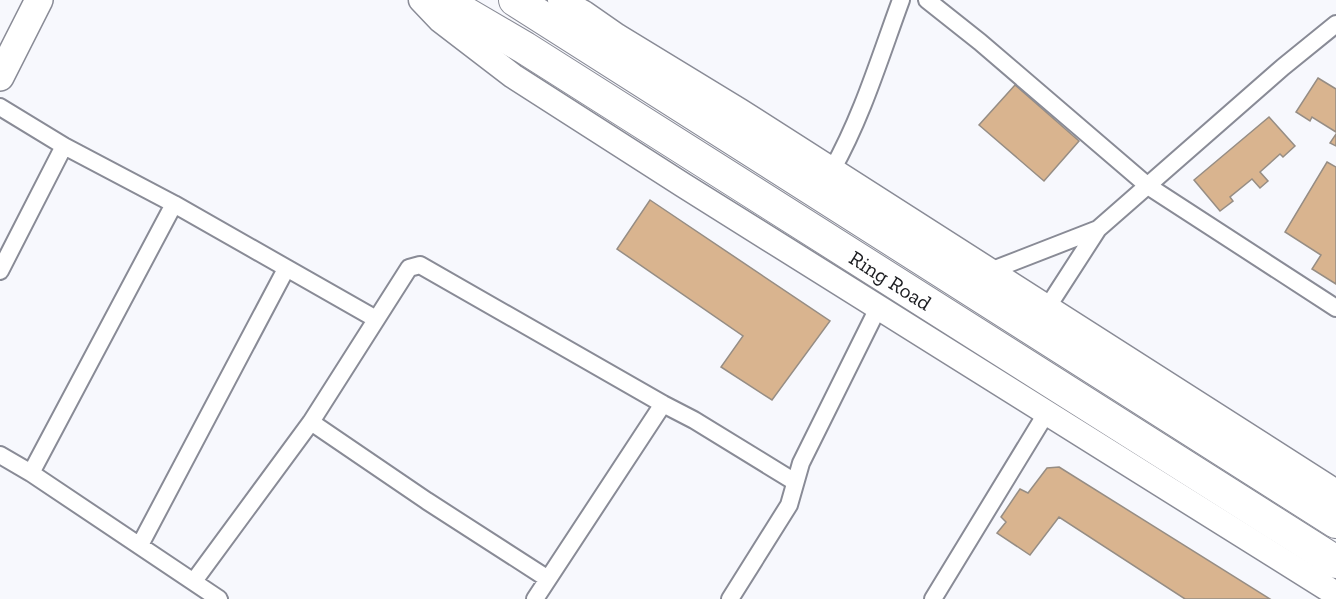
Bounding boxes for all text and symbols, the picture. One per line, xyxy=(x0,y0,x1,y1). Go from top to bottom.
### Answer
street label: Ring Road xyxy=(845,244,937,315)

